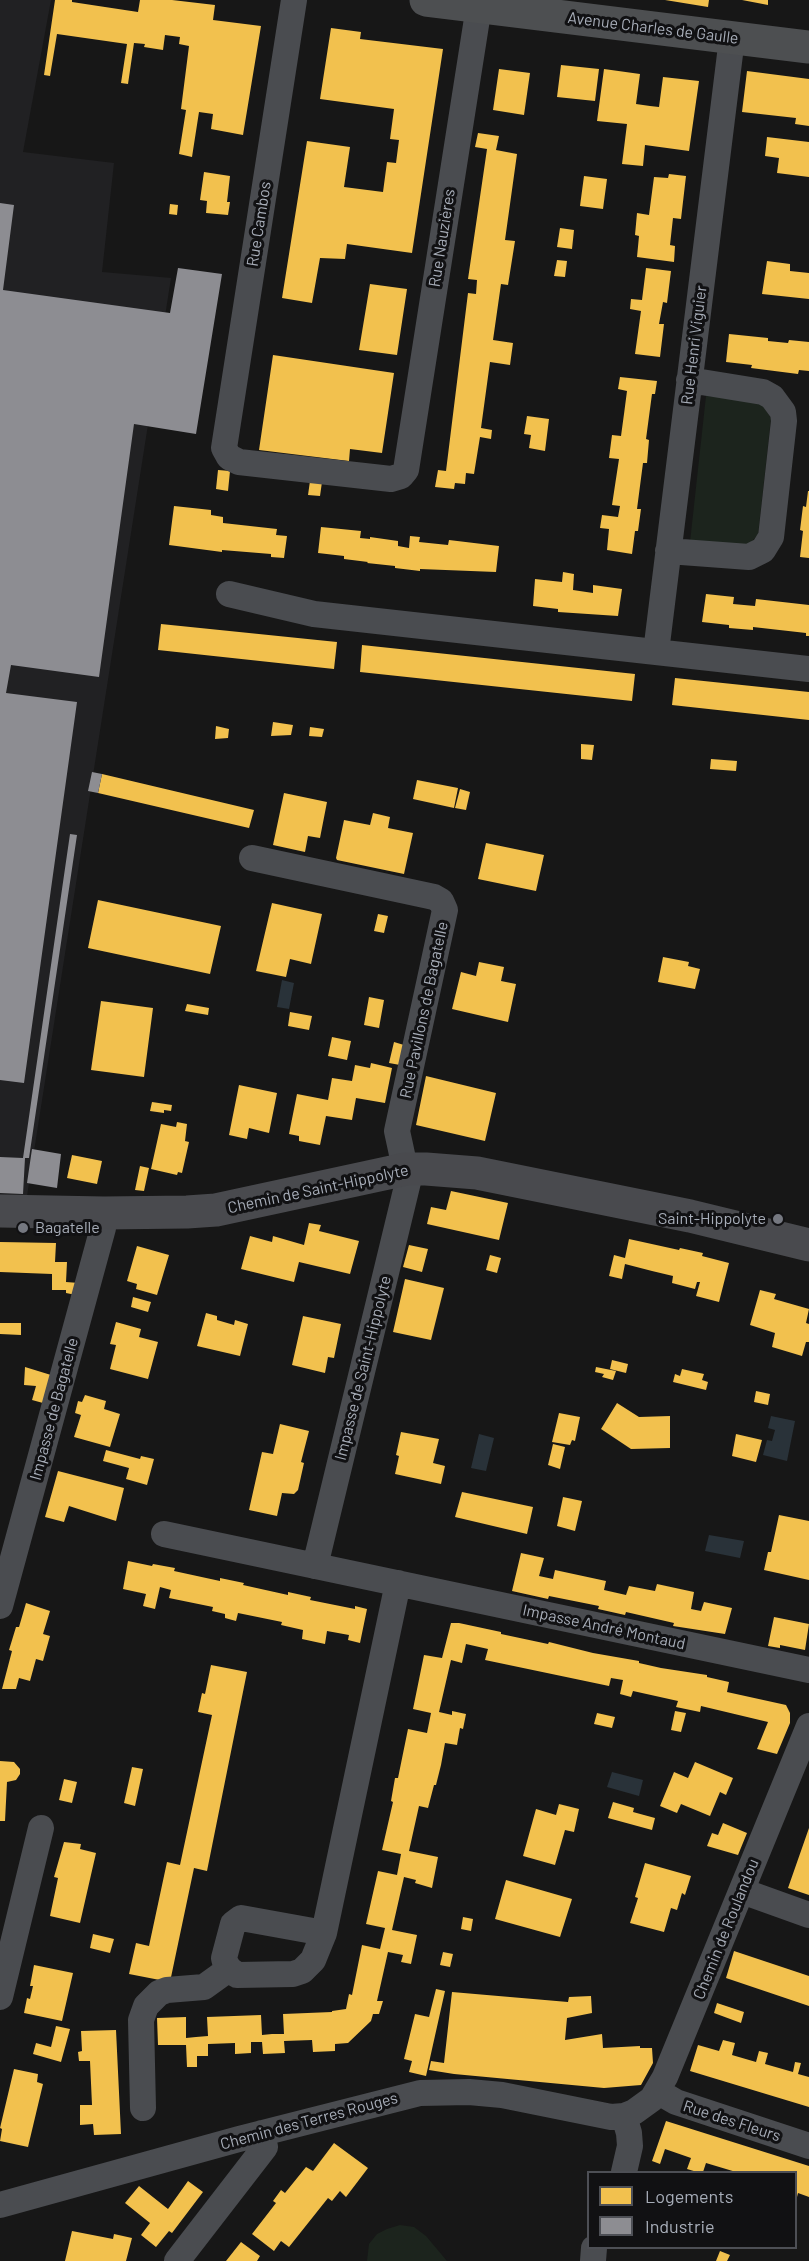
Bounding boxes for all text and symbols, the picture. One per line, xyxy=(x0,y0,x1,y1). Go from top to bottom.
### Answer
street label: Avenue Charles de Gaulle xyxy=(566,8,740,48)
street label: Rue Cambos xyxy=(243,180,275,268)
street label: Rue Nauzières xyxy=(425,188,459,288)
street label: Rue Henri Viguier xyxy=(677,284,711,406)
street label: Rue Pavillons de Bagatelle xyxy=(396,920,452,1100)
street label: Chemin de Saint-Hippolyte xyxy=(226,1160,410,1218)
place label: Saint-Hippolyte xyxy=(658,1209,766,1229)
marker: Saint-Hippolyte xyxy=(771,1212,785,1226)
place label: Bagatelle xyxy=(35,1218,100,1238)
marker: Bagatelle xyxy=(16,1221,30,1235)
street label: Impasse de Saint-Hippolyte xyxy=(331,1274,395,1462)
street label: Impasse de Bagatelle xyxy=(26,1336,82,1482)
street label: Impasse André Montaud xyxy=(521,1600,687,1654)
street label: Chemin de Roulandou xyxy=(689,1856,763,2002)
street label: Chemin des Terres Rouges xyxy=(218,2088,400,2154)
street label: Rue des Fleurs xyxy=(681,2096,783,2146)
legend xyxy=(587,2171,797,2249)
text: Logements xyxy=(645,2185,734,2207)
text: Industrie xyxy=(645,2215,715,2237)

